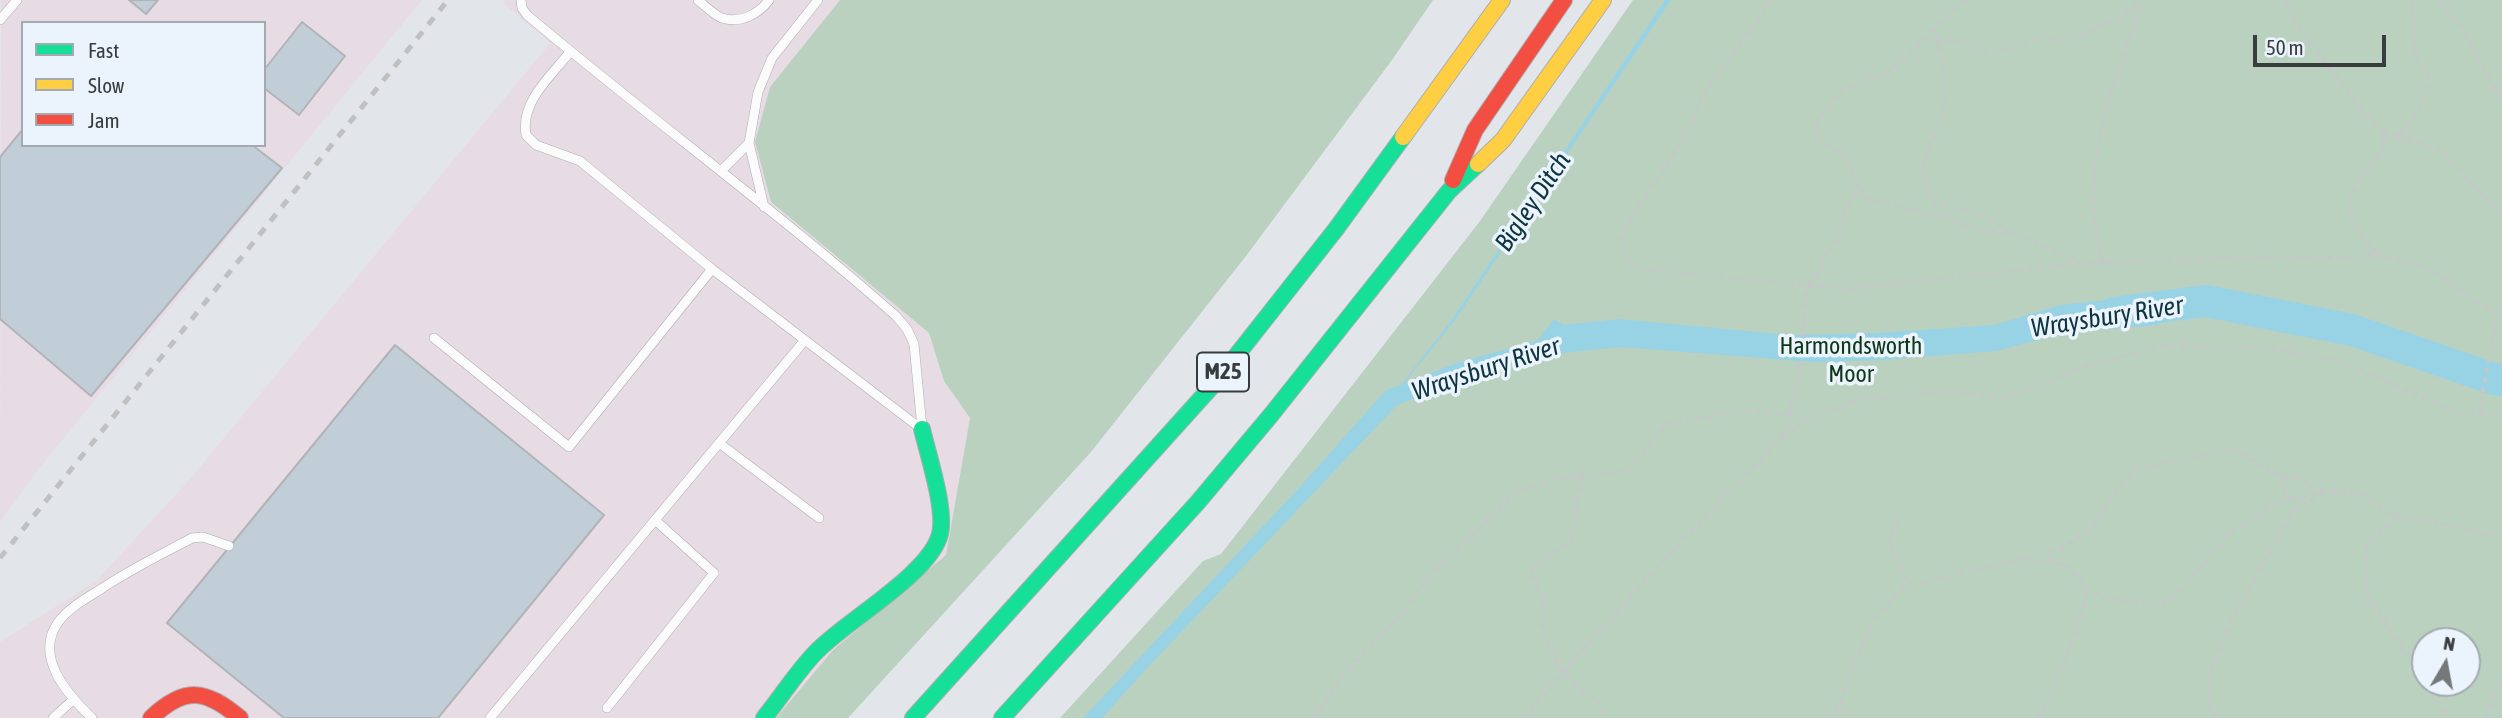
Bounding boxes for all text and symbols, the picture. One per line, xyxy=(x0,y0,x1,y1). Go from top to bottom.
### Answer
legend xyxy=(21,21,266,147)
scale bar xyxy=(2257,21,2390,65)
text: 50 m xyxy=(2266,35,2304,59)
text: Fast xyxy=(88,38,119,62)
text: Slow xyxy=(88,73,124,97)
text: Jam xyxy=(88,108,120,132)
water label: Bigley Ditch xyxy=(1489,146,1577,258)
water label: Wraysbury River xyxy=(2029,290,2185,344)
water label: Wraysbury River xyxy=(1408,330,1564,408)
park label: Harmondsworth Moor xyxy=(1780,332,1922,388)
road number: M25 xyxy=(1197,352,1249,392)
north arrow xyxy=(2411,627,2481,697)
text: N xyxy=(2442,631,2457,655)

